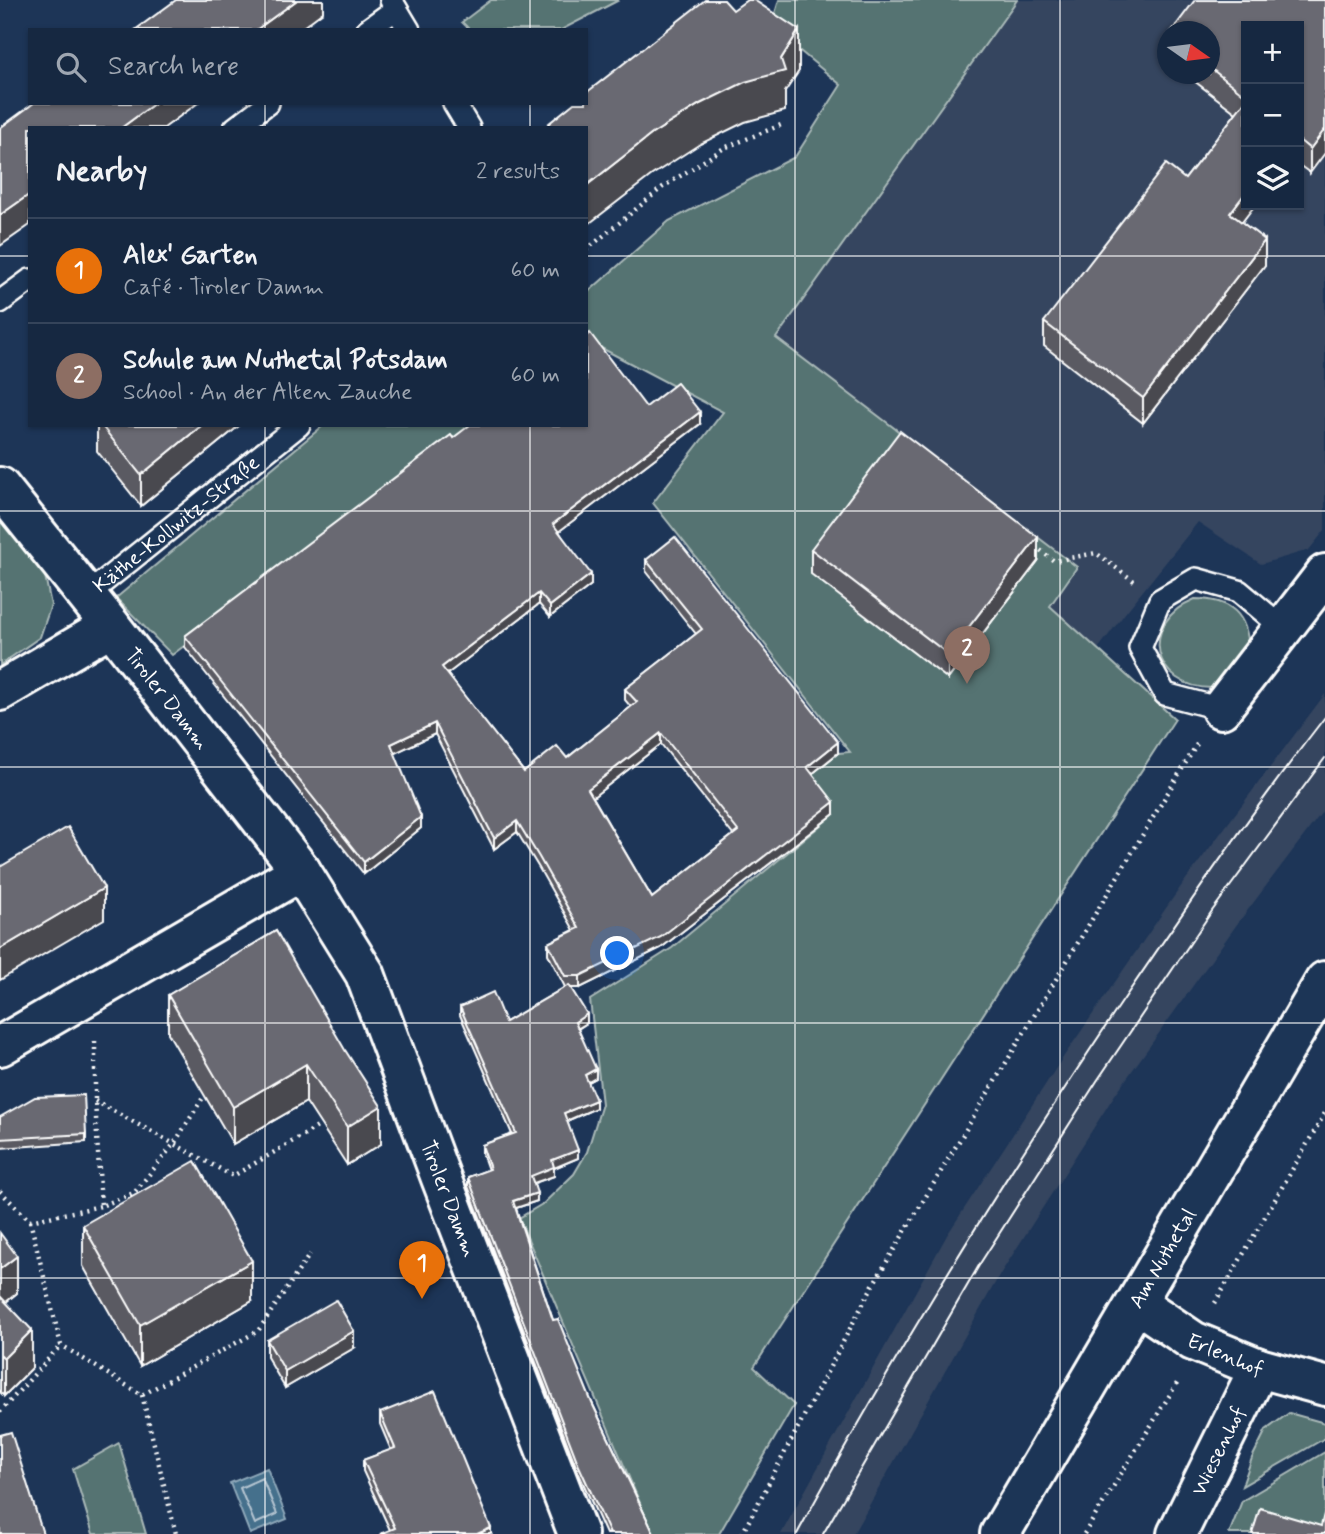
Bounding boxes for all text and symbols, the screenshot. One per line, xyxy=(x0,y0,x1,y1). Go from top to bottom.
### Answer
north arrow xyxy=(1157,21,1220,84)
map controls xyxy=(1241,21,1304,210)
button: + xyxy=(1241,21,1304,84)
search box xyxy=(28,28,588,105)
icon: search xyxy=(52,48,90,86)
text: Search here xyxy=(108,50,239,84)
button: − xyxy=(1241,84,1304,147)
button: layers xyxy=(1241,147,1304,210)
text: Nearby xyxy=(56,152,147,191)
text: 2 results xyxy=(476,157,560,187)
text: Alex' Garten xyxy=(123,239,258,273)
text: 1 xyxy=(74,256,84,286)
text: 60 m xyxy=(511,256,560,286)
text: Café · Tiroler Damm xyxy=(123,273,324,303)
text: Schule am Nuthetal Potsdam xyxy=(123,344,448,378)
text: 2 xyxy=(73,361,85,391)
text: 60 m xyxy=(511,361,560,391)
text: School · An der Alten Zauche xyxy=(123,378,412,408)
street label: Käthe-Kollwitz-Straße xyxy=(88,449,266,600)
pin: 2 xyxy=(944,626,990,684)
street label: Tiroler Damm xyxy=(118,642,215,757)
your location xyxy=(600,936,634,970)
street label: Tiroler Damm xyxy=(413,1137,483,1261)
street label: Am Nuthetal xyxy=(1123,1203,1203,1314)
pin: 1 xyxy=(399,1241,445,1299)
street label: Erlenhof xyxy=(1183,1327,1268,1383)
street label: Wiesenhof xyxy=(1185,1402,1253,1501)

